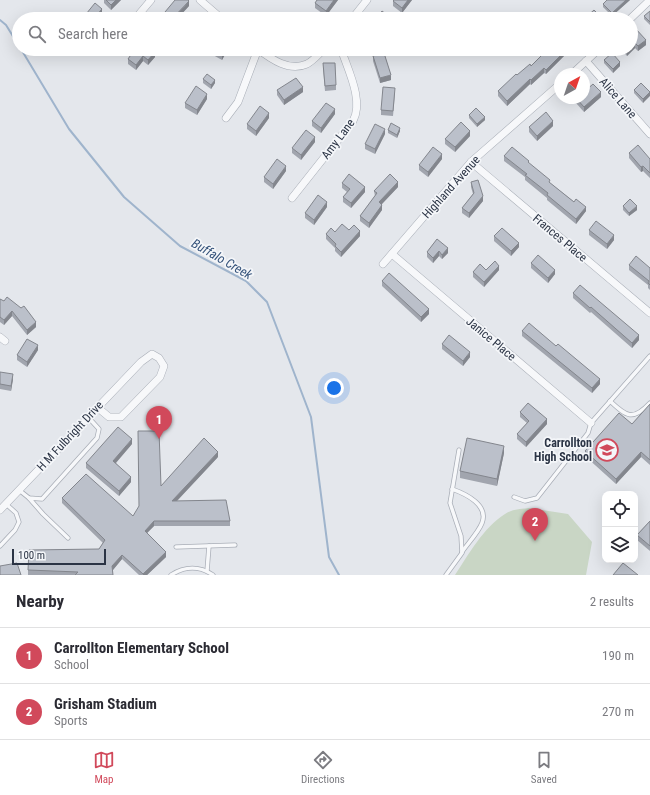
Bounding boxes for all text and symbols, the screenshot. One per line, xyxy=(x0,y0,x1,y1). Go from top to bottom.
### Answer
search box xyxy=(12,12,638,56)
icon: search xyxy=(26,23,48,45)
text: Search here xyxy=(58,25,128,43)
north arrow xyxy=(554,68,590,104)
street label: Alice Lane xyxy=(597,75,640,121)
street label: Amy Lane xyxy=(318,116,358,162)
street label: Highland Avenue xyxy=(419,153,483,221)
street label: Frances Place xyxy=(530,211,590,265)
water label: Buffalo Creek xyxy=(189,236,255,283)
street label: Janice Place xyxy=(463,314,519,364)
your location xyxy=(324,378,344,398)
street label: H M Fulbright Drive xyxy=(34,398,106,474)
pin: 1 xyxy=(146,406,172,439)
place label: Carrollton High School xyxy=(534,436,592,464)
school or university icon: Carrollton High School xyxy=(594,437,620,463)
map controls xyxy=(602,491,638,563)
button: locate xyxy=(602,491,638,527)
pin: 2 xyxy=(522,508,548,541)
button: layers xyxy=(602,527,638,563)
scale bar xyxy=(12,547,106,566)
text: 100 m xyxy=(18,549,45,562)
text: Nearby xyxy=(16,591,64,611)
text: 2 results xyxy=(590,594,634,609)
text: Carrollton Elementary School xyxy=(54,639,229,657)
text: 1 xyxy=(26,648,32,663)
text: 190 m xyxy=(602,648,634,663)
text: School xyxy=(54,657,89,672)
text: Grisham Stadium xyxy=(54,695,157,713)
text: 2 xyxy=(26,704,32,719)
text: 270 m xyxy=(602,704,634,719)
text: Sports xyxy=(54,713,88,728)
tab: Map xyxy=(93,749,115,786)
tab: Directions xyxy=(301,749,345,786)
tab: Saved xyxy=(531,749,557,786)

